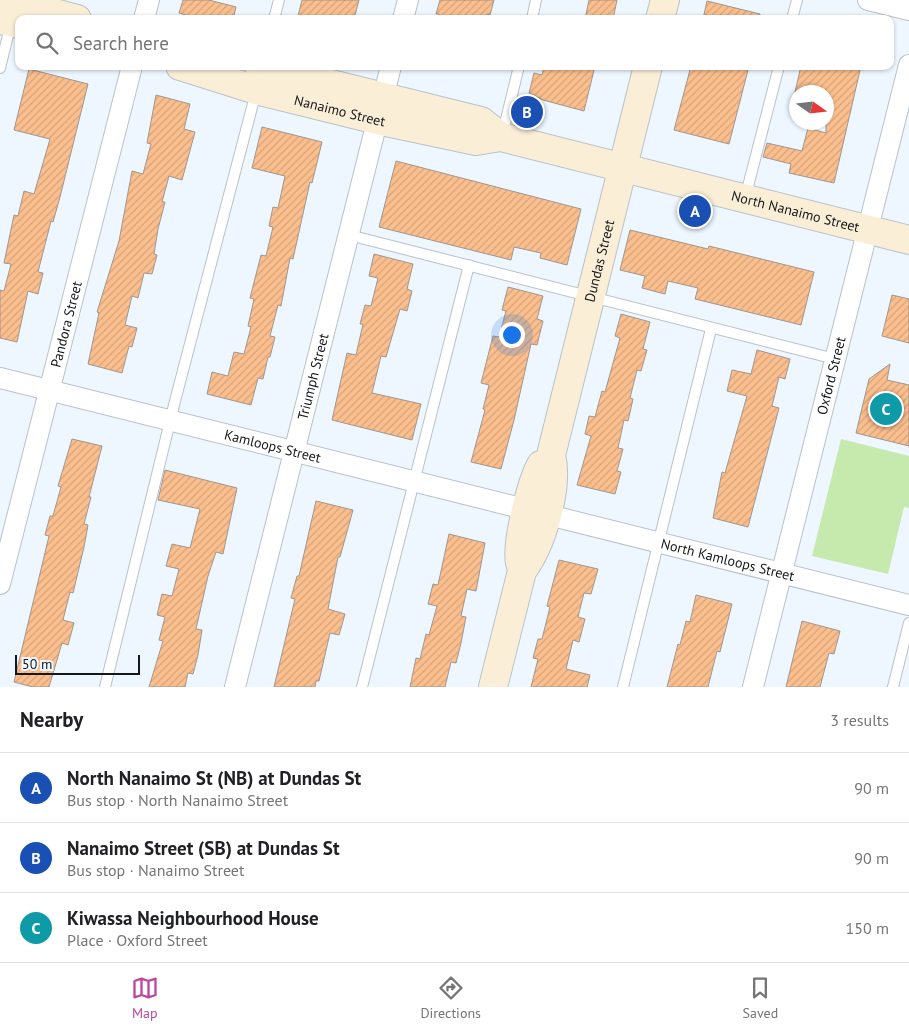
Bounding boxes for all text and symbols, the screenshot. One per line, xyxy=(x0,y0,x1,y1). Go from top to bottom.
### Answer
search box xyxy=(15,15,894,70)
icon: search xyxy=(33,29,61,57)
text: Search here xyxy=(73,31,169,55)
north arrow xyxy=(789,85,834,130)
street label: Nanaimo Street xyxy=(292,91,387,131)
pin: B xyxy=(511,93,543,131)
street label: North Nanaimo Street xyxy=(729,187,862,236)
pin: A xyxy=(679,192,711,230)
street label: Dundas Street xyxy=(580,218,618,304)
street label: Pandora Street xyxy=(47,279,86,369)
your location xyxy=(499,322,525,348)
street label: Triumph Street xyxy=(293,331,333,422)
street label: Oxford Street xyxy=(813,334,850,417)
pin: C xyxy=(870,390,902,428)
street label: Kamloops Street xyxy=(223,425,323,467)
street label: North Kamloops Street xyxy=(659,534,797,585)
scale bar xyxy=(15,652,140,675)
text: 50 m xyxy=(22,655,52,673)
text: Nearby xyxy=(20,706,83,733)
text: 3 results xyxy=(830,710,889,730)
text: North Nanaimo St (NB) at Dundas St xyxy=(67,766,361,790)
text: A xyxy=(31,778,41,798)
text: 90 m xyxy=(854,778,889,798)
text: Bus stop · North Nanaimo Street xyxy=(67,790,288,810)
text: Nanaimo Street (SB) at Dundas St xyxy=(67,836,340,860)
text: B xyxy=(31,848,41,868)
text: 90 m xyxy=(854,848,889,868)
text: Bus stop · Nanaimo Street xyxy=(67,860,244,880)
text: Kiwassa Neighbourhood House xyxy=(67,906,319,930)
text: C xyxy=(32,918,40,938)
text: 150 m xyxy=(846,918,889,938)
text: Place · Oxford Street xyxy=(67,930,208,950)
tab: Map xyxy=(131,974,159,1022)
tab: Directions xyxy=(420,974,481,1022)
tab: Saved xyxy=(743,974,778,1022)

